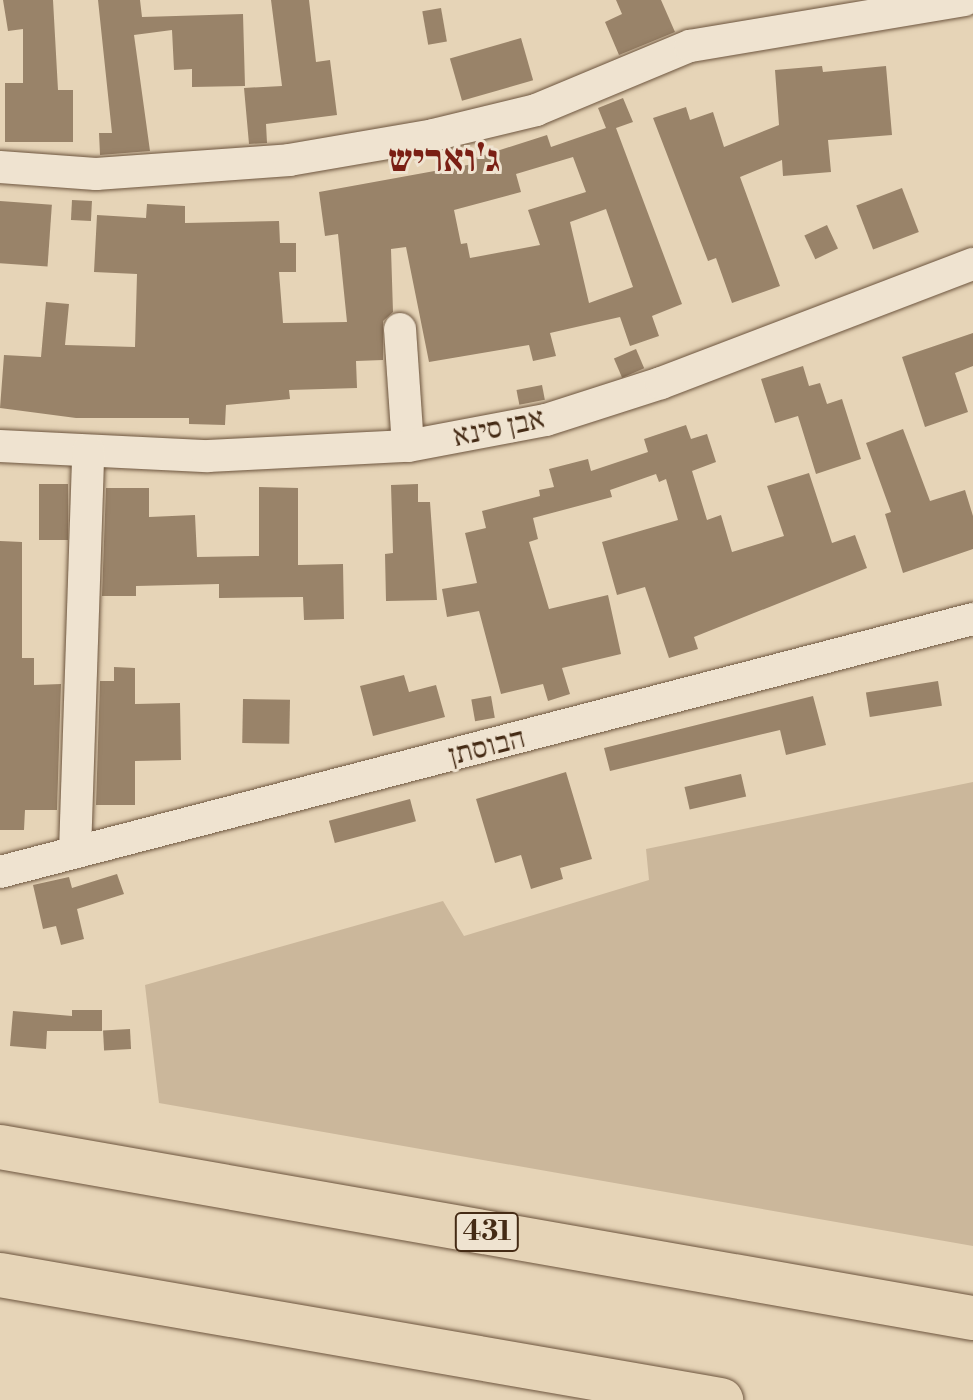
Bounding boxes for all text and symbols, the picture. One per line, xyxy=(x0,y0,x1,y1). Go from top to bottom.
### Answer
district label: ג'ואריש xyxy=(388,137,500,183)
street label: אבן סינא xyxy=(450,401,548,455)
street label: הבוסתן xyxy=(445,720,529,774)
road number: 431 xyxy=(453,1208,521,1256)

